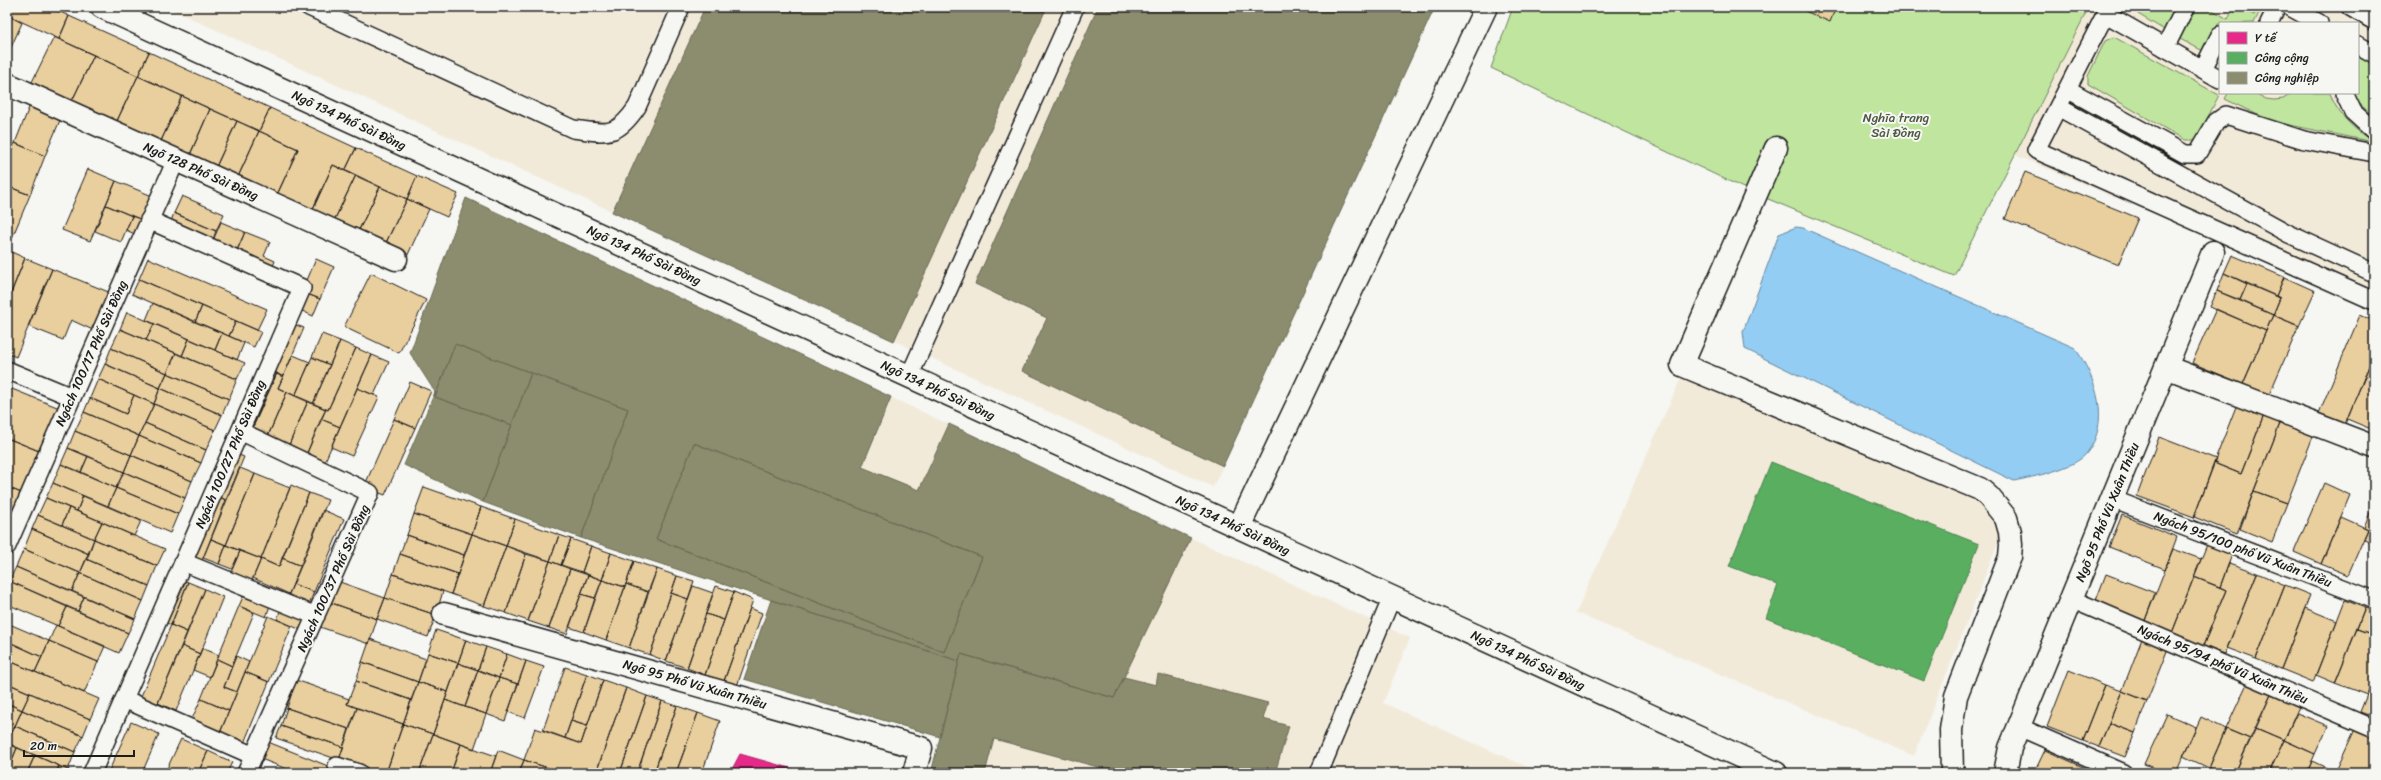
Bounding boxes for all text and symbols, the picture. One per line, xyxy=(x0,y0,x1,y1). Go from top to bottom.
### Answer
legend xyxy=(2219,22,2359,94)
text: Y tế xyxy=(2255,27,2278,49)
text: Công cộng xyxy=(2255,47,2309,69)
text: Công nghiệp xyxy=(2255,67,2320,89)
street label: Ngõ 134 Phố Sài Đồng xyxy=(288,83,410,157)
park label: Nghĩa trang Sài Đồng xyxy=(1863,106,1930,144)
street label: Ngõ 128 Phố Sài Đồng xyxy=(140,135,263,207)
street label: Ngõ 134 Phố Sài Đồng xyxy=(583,218,705,292)
street label: Ngách 100/17 Phố Sài Đồng xyxy=(48,276,134,430)
street label: Ngõ 134 Phố Sài Đồng xyxy=(877,353,999,427)
street label: Ngách 100/27 Phố Sài Đồng xyxy=(188,376,272,532)
street label: Ngõ 95 Phố Vũ Xuân Thiều xyxy=(2068,439,2146,585)
street label: Ngõ 134 Phố Sài Đồng xyxy=(1172,488,1294,562)
street label: Ngách 100/37 Phố Sài Đồng xyxy=(290,500,376,656)
street label: Ngách 95/100 phố Vũ Xuân Thiều xyxy=(2150,504,2336,594)
street label: Ngách 95/94 phố Vũ Xuân Thiều xyxy=(2134,618,2312,710)
street label: Ngõ 134 Phố Sài Đồng xyxy=(1467,623,1589,697)
street label: Ngõ 95 Phố Vũ Xuân Thiều xyxy=(620,652,770,716)
scale bar xyxy=(24,732,134,758)
text: 20 m xyxy=(30,735,57,757)

